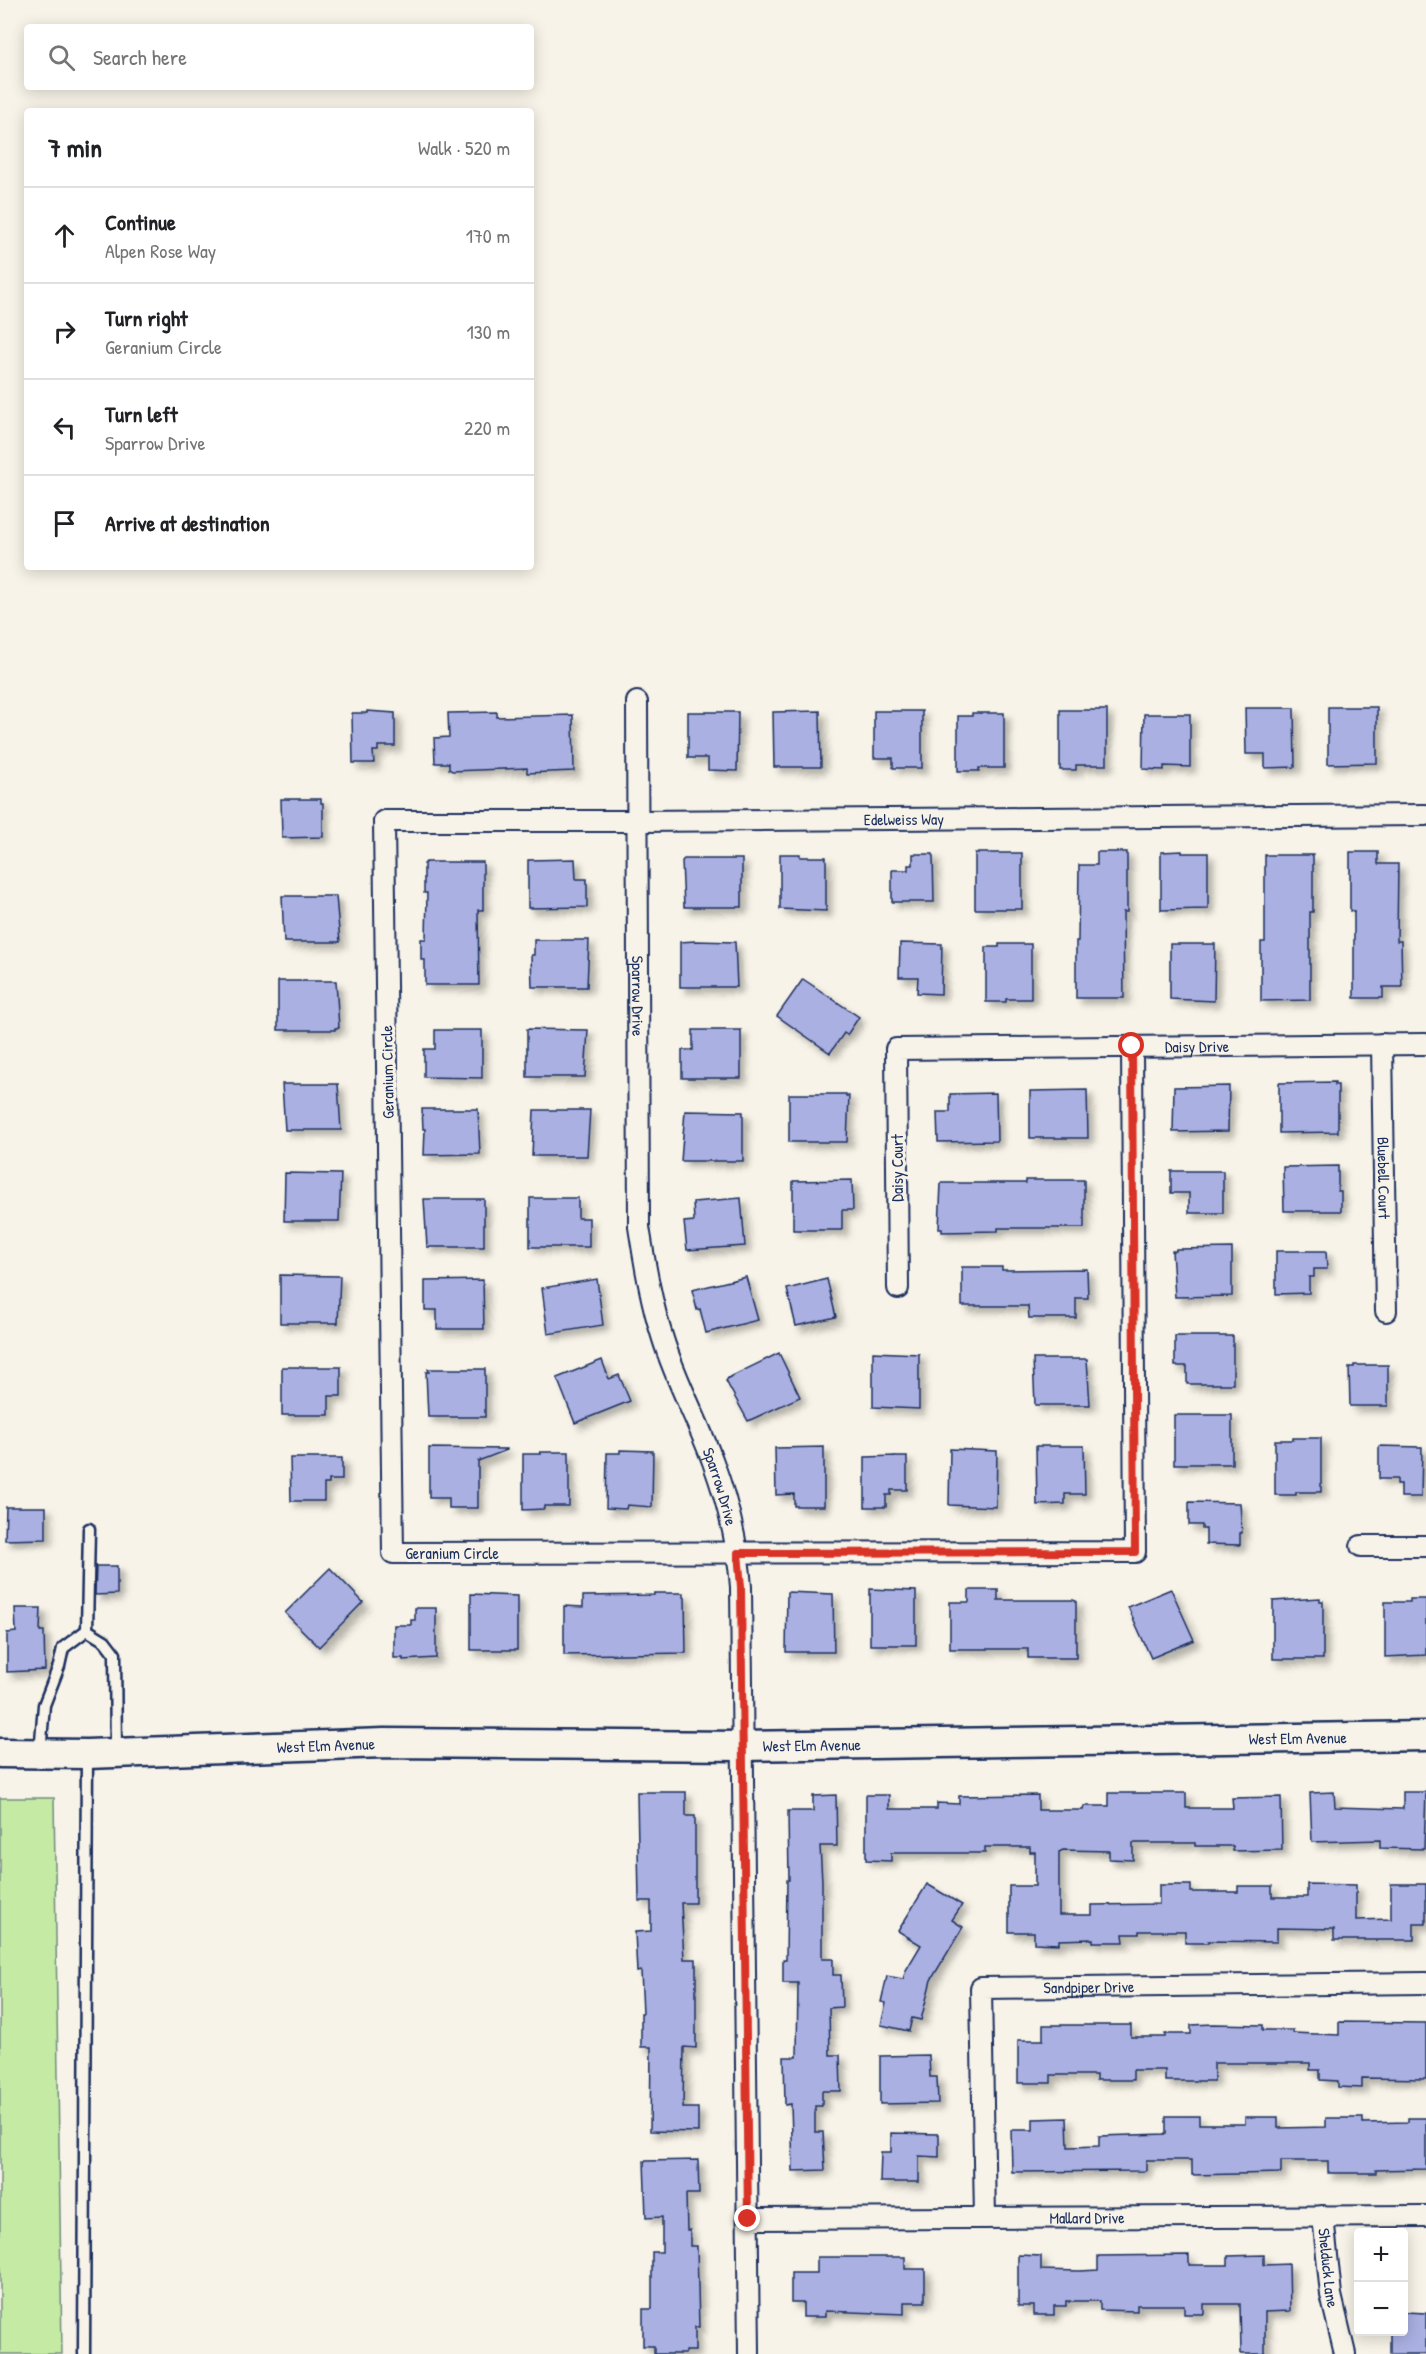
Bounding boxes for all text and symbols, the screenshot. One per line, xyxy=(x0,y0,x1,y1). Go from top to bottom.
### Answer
search box xyxy=(24,24,534,90)
icon: search xyxy=(45,41,78,74)
text: Search here xyxy=(93,42,187,72)
text: 7 min xyxy=(48,130,102,165)
text: Walk · 520 m xyxy=(418,134,510,161)
text: Continue xyxy=(105,207,176,237)
icon: ahead xyxy=(48,219,81,252)
text: 170 m xyxy=(466,222,510,249)
text: Alpen Rose Way xyxy=(105,237,216,264)
text: Turn right xyxy=(105,303,188,333)
icon: right xyxy=(48,315,81,348)
text: 130 m xyxy=(467,318,510,345)
text: Geranium Circle xyxy=(105,333,222,360)
text: Turn left xyxy=(105,399,178,429)
icon: left xyxy=(48,411,81,444)
text: 220 m xyxy=(464,414,510,441)
text: Sparrow Drive xyxy=(105,429,206,456)
icon: arrive xyxy=(48,507,81,540)
text: Arrive at destination xyxy=(105,508,270,538)
street label: Edelweiss Way xyxy=(864,808,944,830)
street label: Sparrow Drive xyxy=(627,956,649,1037)
street label: Geranium Circle xyxy=(375,1024,399,1119)
route start xyxy=(1118,1032,1144,1058)
street label: Daisy Drive xyxy=(1165,1035,1230,1057)
street label: Daisy Court xyxy=(886,1134,908,1202)
street label: Bluebell Court xyxy=(1372,1137,1396,1220)
street label: Sparrow Drive xyxy=(697,1444,743,1528)
street label: Geranium Circle xyxy=(405,1542,499,1564)
street label: West Elm Avenue xyxy=(1248,1726,1348,1750)
street label: West Elm Avenue xyxy=(276,1732,376,1758)
street label: West Elm Avenue xyxy=(763,1733,862,1757)
street label: Sandpiper Drive xyxy=(1043,1975,1135,1998)
route end xyxy=(734,2205,760,2231)
street label: Mallard Drive xyxy=(1049,2206,1125,2229)
street label: Shelduck Lane xyxy=(1313,2227,1345,2310)
map controls xyxy=(1354,2228,1408,2336)
button: + xyxy=(1354,2228,1408,2282)
button: − xyxy=(1354,2282,1408,2336)

